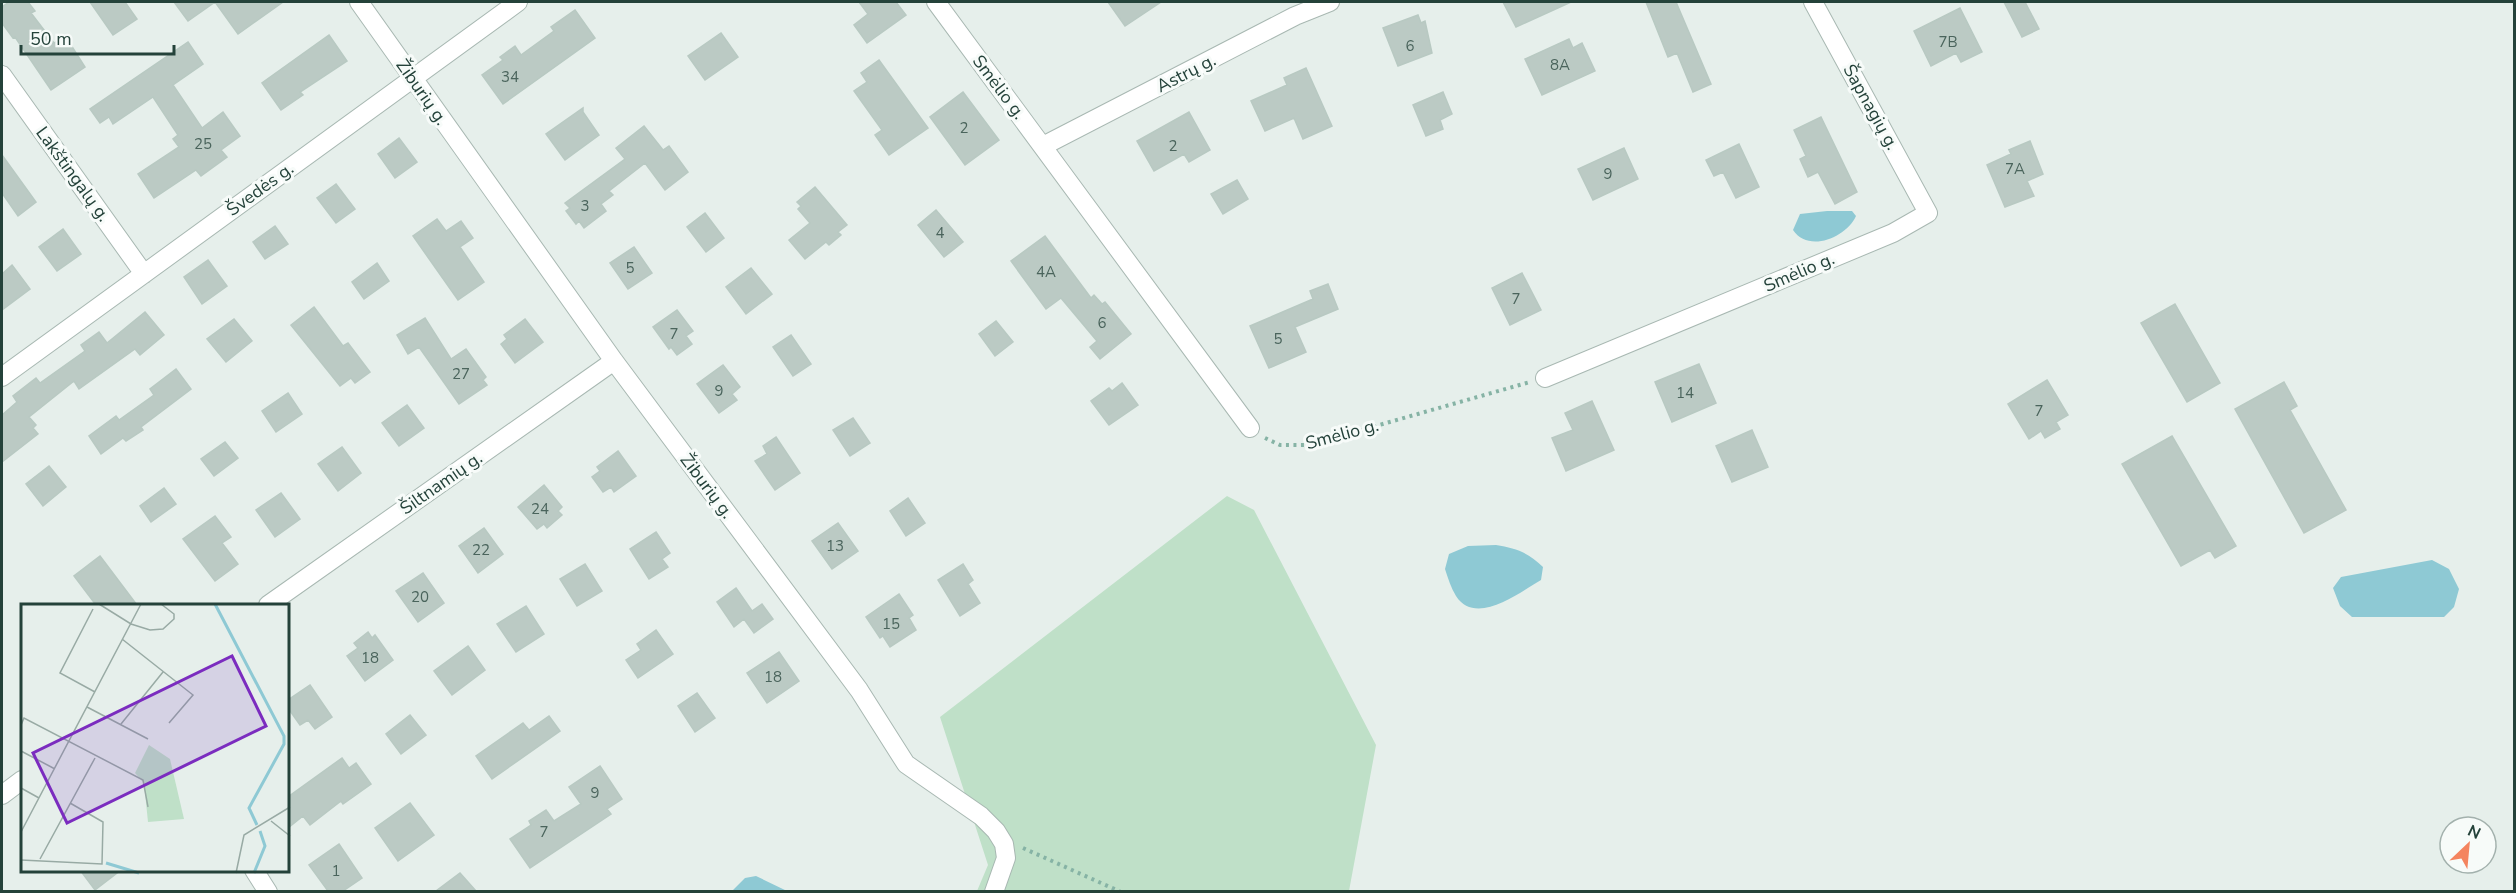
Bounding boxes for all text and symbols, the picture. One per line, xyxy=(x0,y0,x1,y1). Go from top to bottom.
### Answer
scale bar xyxy=(21,18,174,56)
text: 50 m xyxy=(30,27,72,51)
house number: 7B xyxy=(1938,32,1958,52)
house number: 6 xyxy=(1405,36,1415,56)
street label: Astrų g. xyxy=(1152,48,1220,98)
street label: Smėlio g. xyxy=(967,50,1031,124)
street label: Žiburių g. xyxy=(391,54,453,130)
house number: 8A xyxy=(1550,55,1570,75)
street label: Šapnagių g. xyxy=(1837,60,1905,154)
house number: 34 xyxy=(501,67,519,87)
house number: 2 xyxy=(959,118,969,138)
street label: Lakštingalų g. xyxy=(30,122,116,226)
house number: 25 xyxy=(194,134,212,154)
house number: 2 xyxy=(1168,136,1178,156)
street label: Švedės g. xyxy=(222,156,298,222)
house number: 7A xyxy=(2005,159,2025,179)
house number: 9 xyxy=(1603,164,1613,184)
house number: 3 xyxy=(580,196,590,216)
house number: 4 xyxy=(935,223,945,243)
street label: Smėlio g. xyxy=(1760,246,1838,298)
house number: 5 xyxy=(625,258,635,278)
house number: 4A xyxy=(1036,262,1056,282)
house number: 7 xyxy=(1511,289,1521,309)
house number: 6 xyxy=(1097,313,1107,333)
house number: 7 xyxy=(669,324,679,344)
house number: 5 xyxy=(1273,329,1283,349)
house number: 27 xyxy=(452,364,470,384)
house number: 9 xyxy=(714,381,724,401)
house number: 14 xyxy=(1676,383,1694,403)
house number: 7 xyxy=(2034,401,2044,421)
street label: Smėlio g. xyxy=(1303,413,1381,455)
street label: Šiltnamių g. xyxy=(395,446,487,520)
street label: Žiburių g. xyxy=(675,449,739,523)
house number: 24 xyxy=(531,499,549,519)
house number: 13 xyxy=(826,536,844,556)
house number: 22 xyxy=(472,540,490,560)
house number: 20 xyxy=(411,587,429,607)
inset map xyxy=(21,604,290,872)
house number: 15 xyxy=(882,614,900,634)
house number: 18 xyxy=(361,648,379,668)
house number: 18 xyxy=(764,667,782,687)
house number: 9 xyxy=(590,783,600,803)
north arrow xyxy=(2438,815,2498,875)
text: N xyxy=(2464,820,2484,845)
house number: 7 xyxy=(539,822,549,842)
house number: 1 xyxy=(331,861,341,881)

